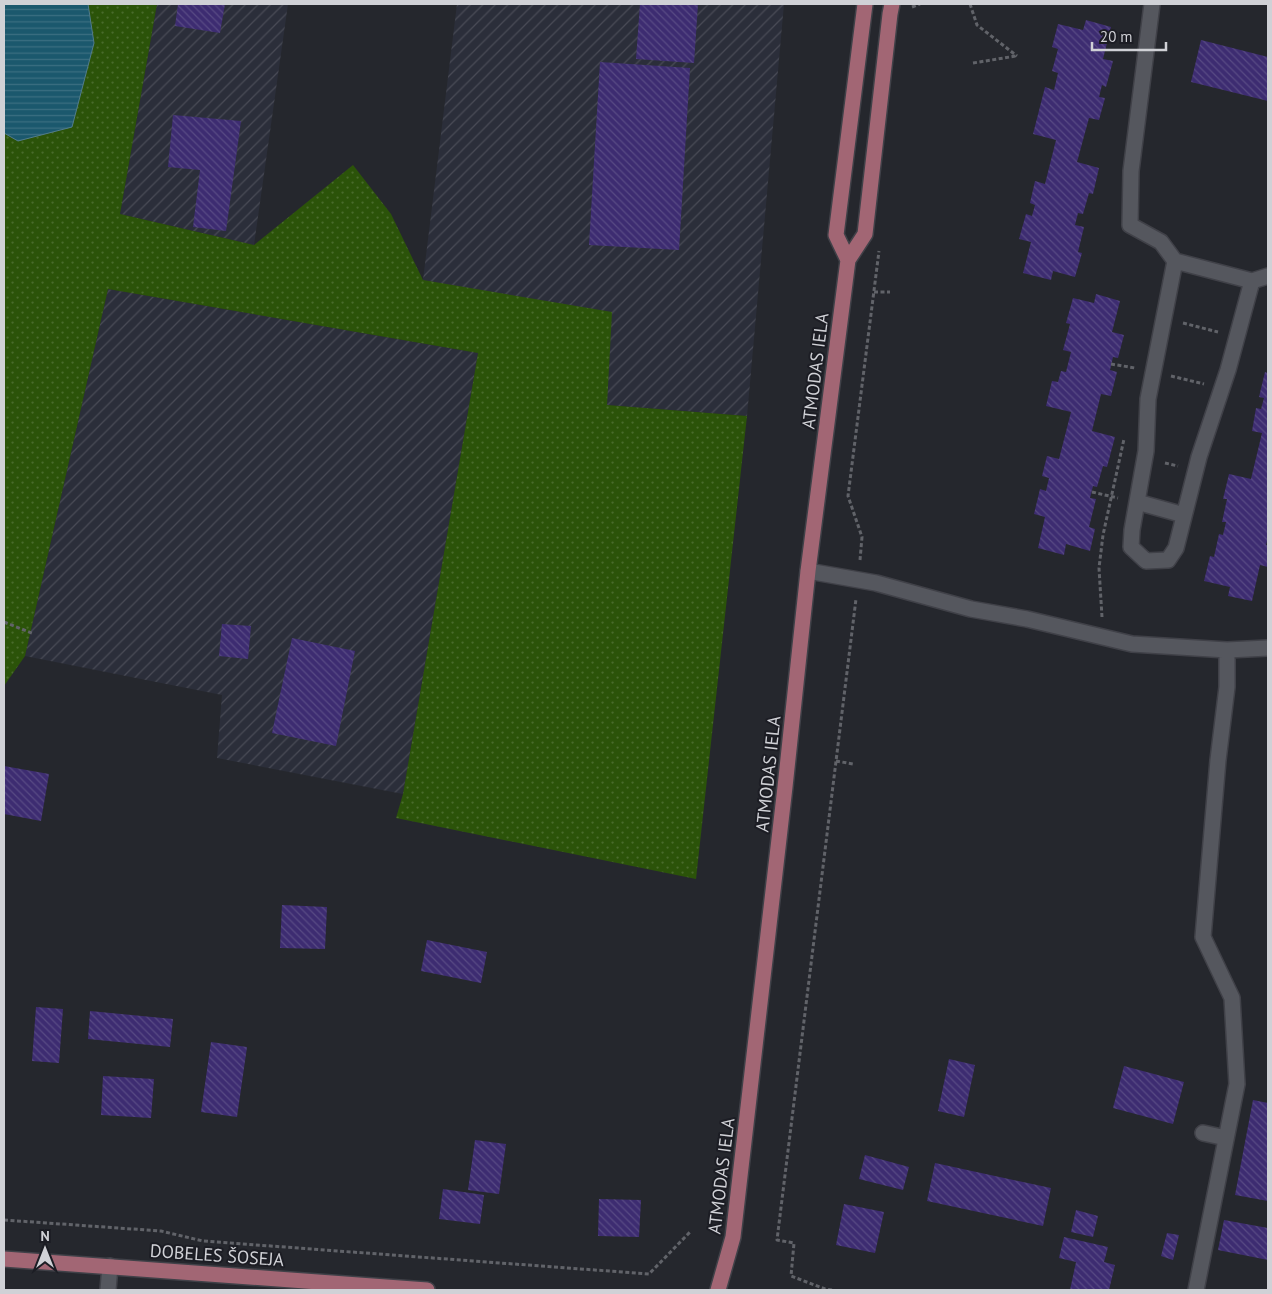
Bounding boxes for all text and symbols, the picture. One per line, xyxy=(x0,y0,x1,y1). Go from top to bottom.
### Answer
scale bar xyxy=(1092,20,1166,52)
text: 20 m xyxy=(1100,27,1133,46)
street label: ATMODAS IELA xyxy=(796,311,834,430)
street label: ATMODAS IELA xyxy=(750,714,786,833)
street label: ATMODAS IELA xyxy=(702,1116,740,1235)
north arrow xyxy=(20,1224,70,1274)
text: N xyxy=(40,1227,50,1245)
street label: DOBELES ŠOSEJA xyxy=(149,1239,285,1271)

